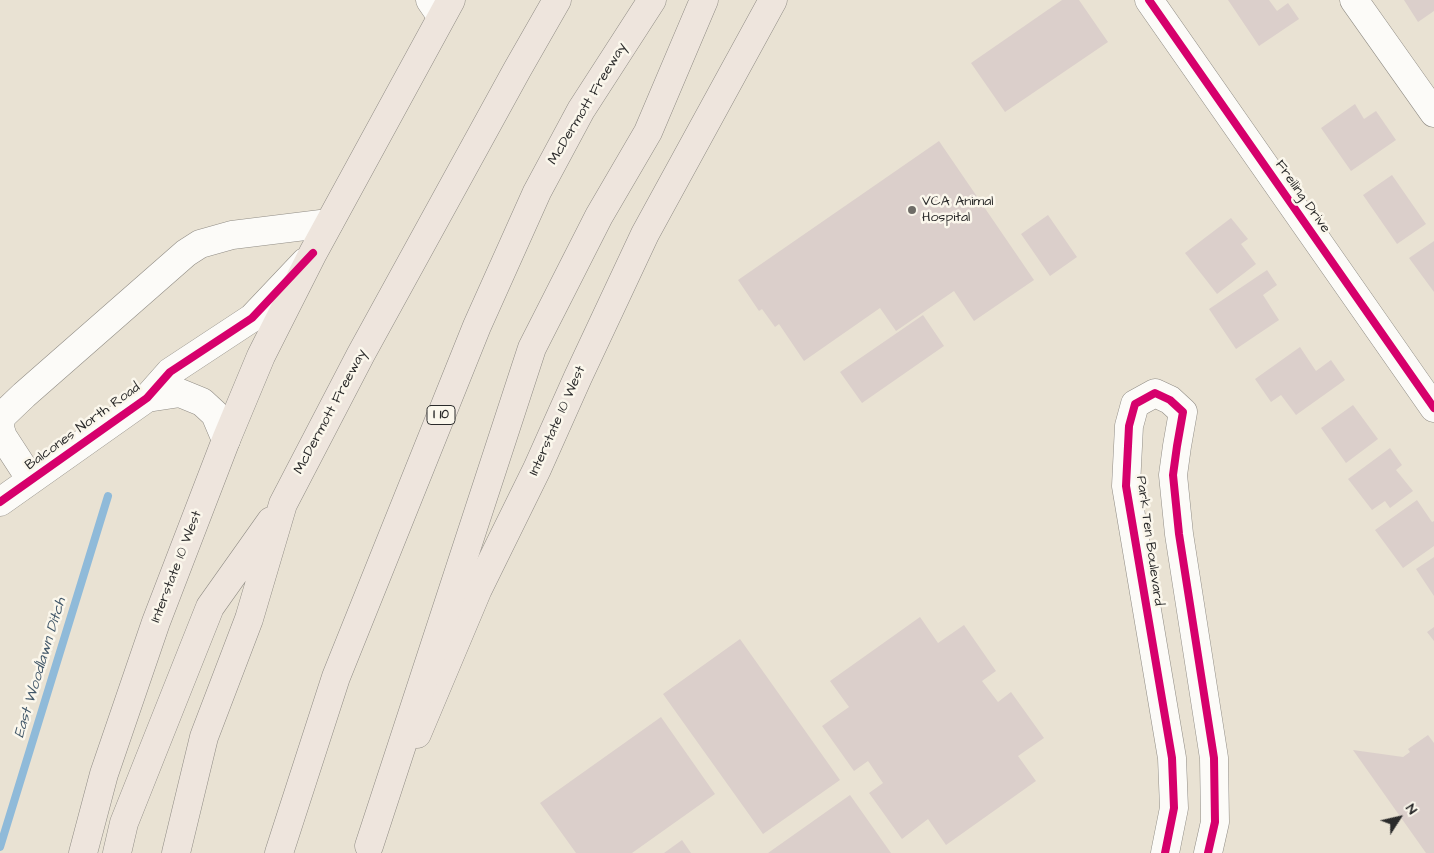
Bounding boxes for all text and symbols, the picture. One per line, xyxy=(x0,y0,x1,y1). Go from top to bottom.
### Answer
street label: McDermott Freeway xyxy=(545,40,631,168)
street label: Freiling Drive xyxy=(1271,157,1333,237)
place label: VCA Animal Hospital xyxy=(922,194,994,226)
marker: VCA Animal Hospital xyxy=(906,204,918,216)
street label: McDermott Freeway xyxy=(291,347,371,477)
street label: Interstate 10 West xyxy=(526,364,590,478)
street label: Balcones North Road xyxy=(22,380,144,474)
road number: I 10 xyxy=(427,406,455,424)
street label: Park Ten Boulevard xyxy=(1132,475,1166,607)
street label: Interstate 10 West xyxy=(148,509,206,625)
water label: East Woodlawn Ditch xyxy=(11,596,71,740)
north arrow xyxy=(1374,793,1424,843)
text: N xyxy=(1401,800,1422,819)

